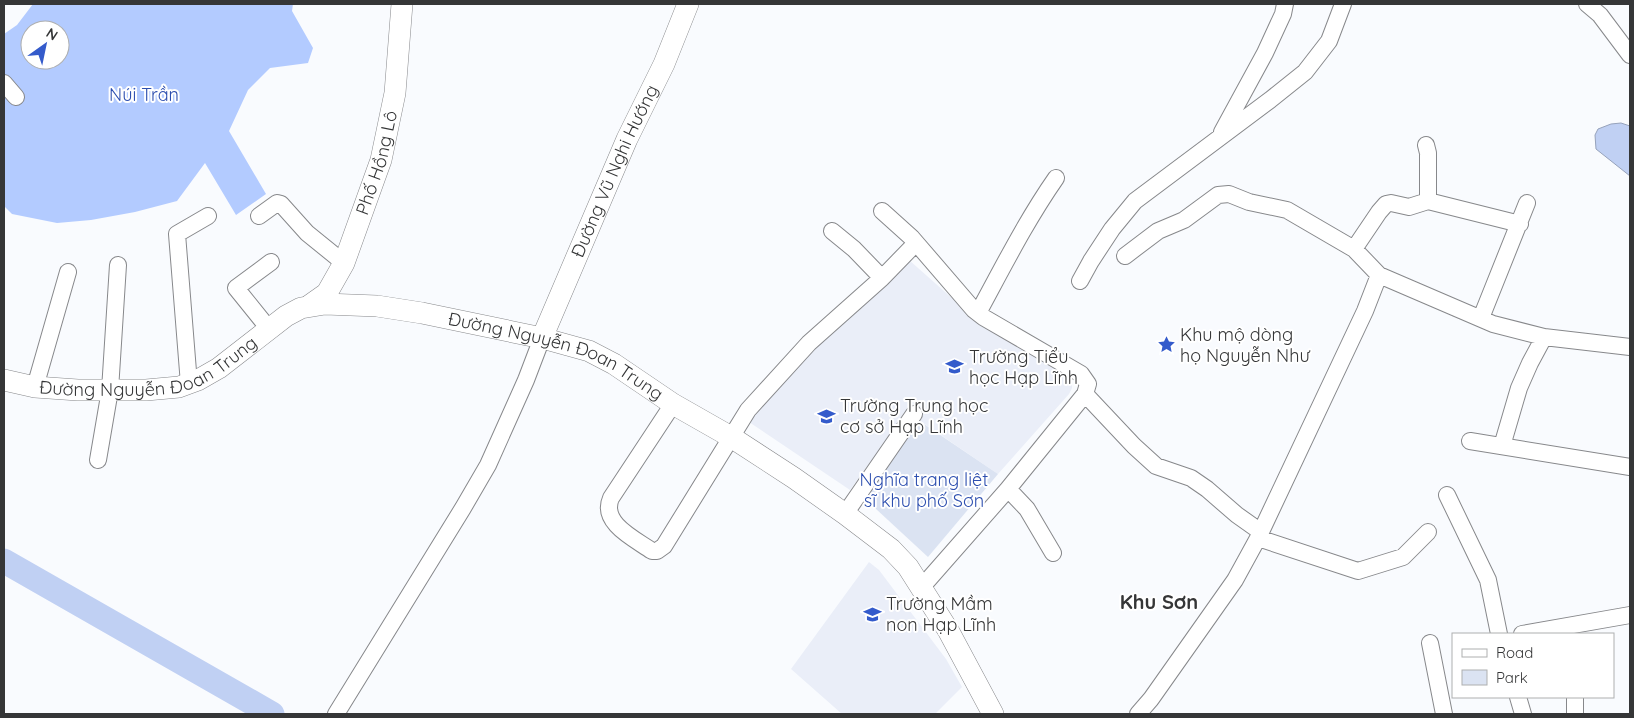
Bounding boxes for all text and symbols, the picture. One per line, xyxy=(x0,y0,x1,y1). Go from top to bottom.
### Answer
north arrow xyxy=(20,20,70,70)
text: N xyxy=(43,24,61,44)
street label: Đường Vũ Nghi Hướng xyxy=(566,81,663,261)
park label: Núi Trần xyxy=(109,83,179,106)
street label: Phố Hồng Lô xyxy=(350,109,402,218)
street label: Đường Nguyễn Đoan Trung xyxy=(446,307,668,405)
place label: Khu mộ dòng họ Nguyễn Như xyxy=(1180,323,1310,367)
street label: Đường Nguyễn Đoan Trung xyxy=(39,331,262,401)
place icon: Khu mộ dòng họ Nguyễn Như xyxy=(1156,335,1176,355)
place label: Trường Tiểu học Hạp Lĩnh xyxy=(969,345,1078,389)
school or university icon: Trường Tiểu học Hạp Lĩnh xyxy=(945,357,965,377)
place label: Trường Trung học cơ sở Hạp Lĩnh xyxy=(840,394,988,438)
school or university icon: Trường Trung học cơ sở Hạp Lĩnh xyxy=(816,406,836,426)
park label: Nghĩa trang liệt sĩ khu phố Sơn xyxy=(860,468,988,512)
district label: Khu Sơn xyxy=(1120,589,1198,614)
place label: Trường Mầm non Hạp Lĩnh xyxy=(886,592,996,636)
school or university icon: Trường Mầm non Hạp Lĩnh xyxy=(862,604,882,624)
legend xyxy=(1452,633,1614,698)
text: Road xyxy=(1496,643,1533,662)
text: Park xyxy=(1496,668,1528,687)

